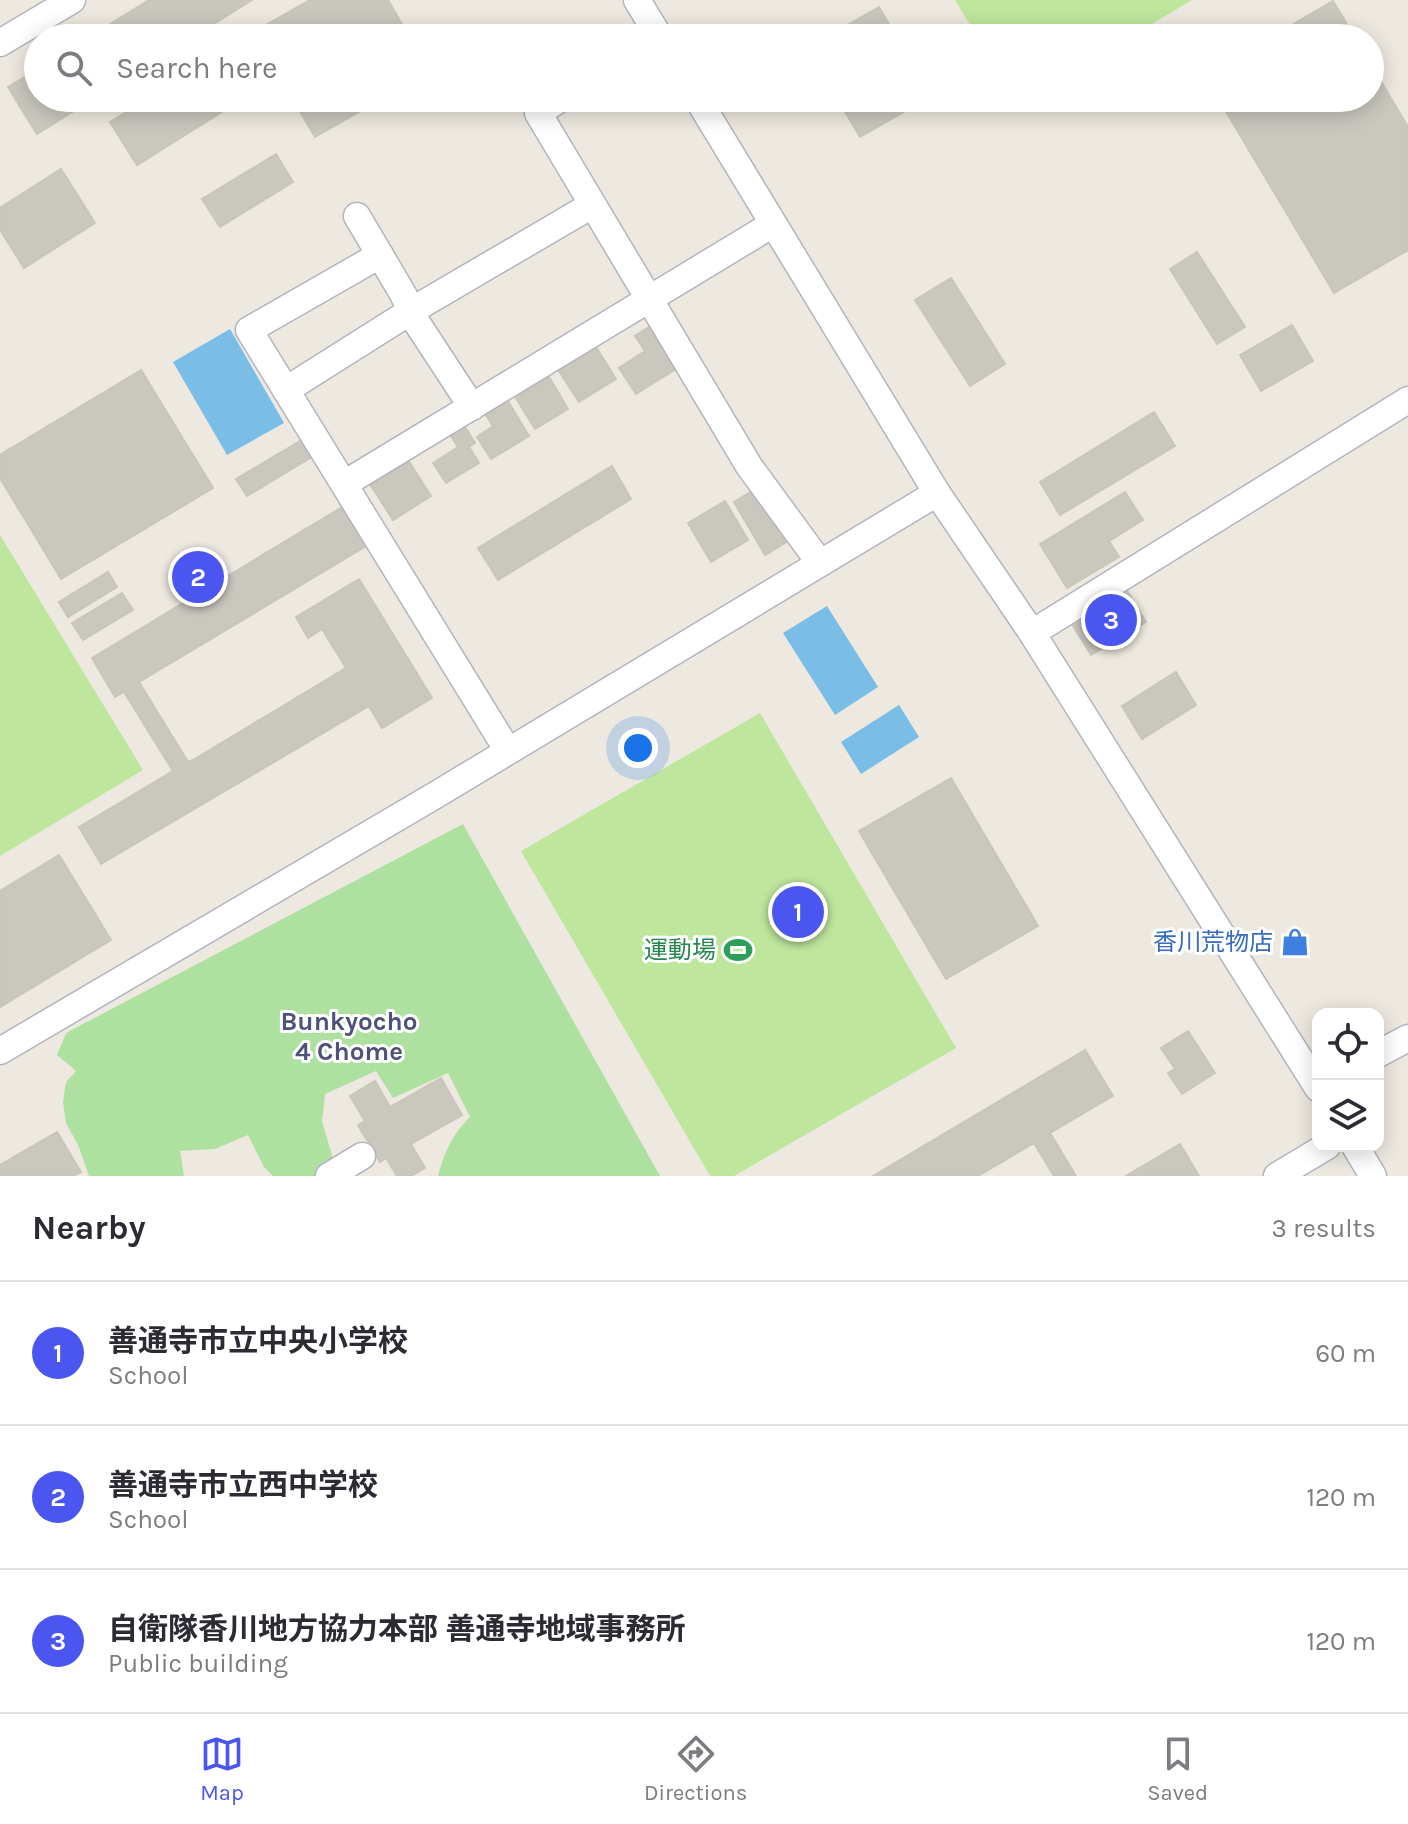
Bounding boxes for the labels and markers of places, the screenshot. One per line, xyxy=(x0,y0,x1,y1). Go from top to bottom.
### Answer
pin: 2 xyxy=(172,547,224,607)
pin: 3 xyxy=(1085,590,1137,650)
pin: 1 xyxy=(772,882,824,942)
shop icon: 香川荒物店 xyxy=(1280,927,1310,957)
place label: 香川荒物店 xyxy=(1153,928,1273,956)
sports icon: 運動場 xyxy=(723,935,753,965)
place label: 運動場 xyxy=(644,936,716,964)

